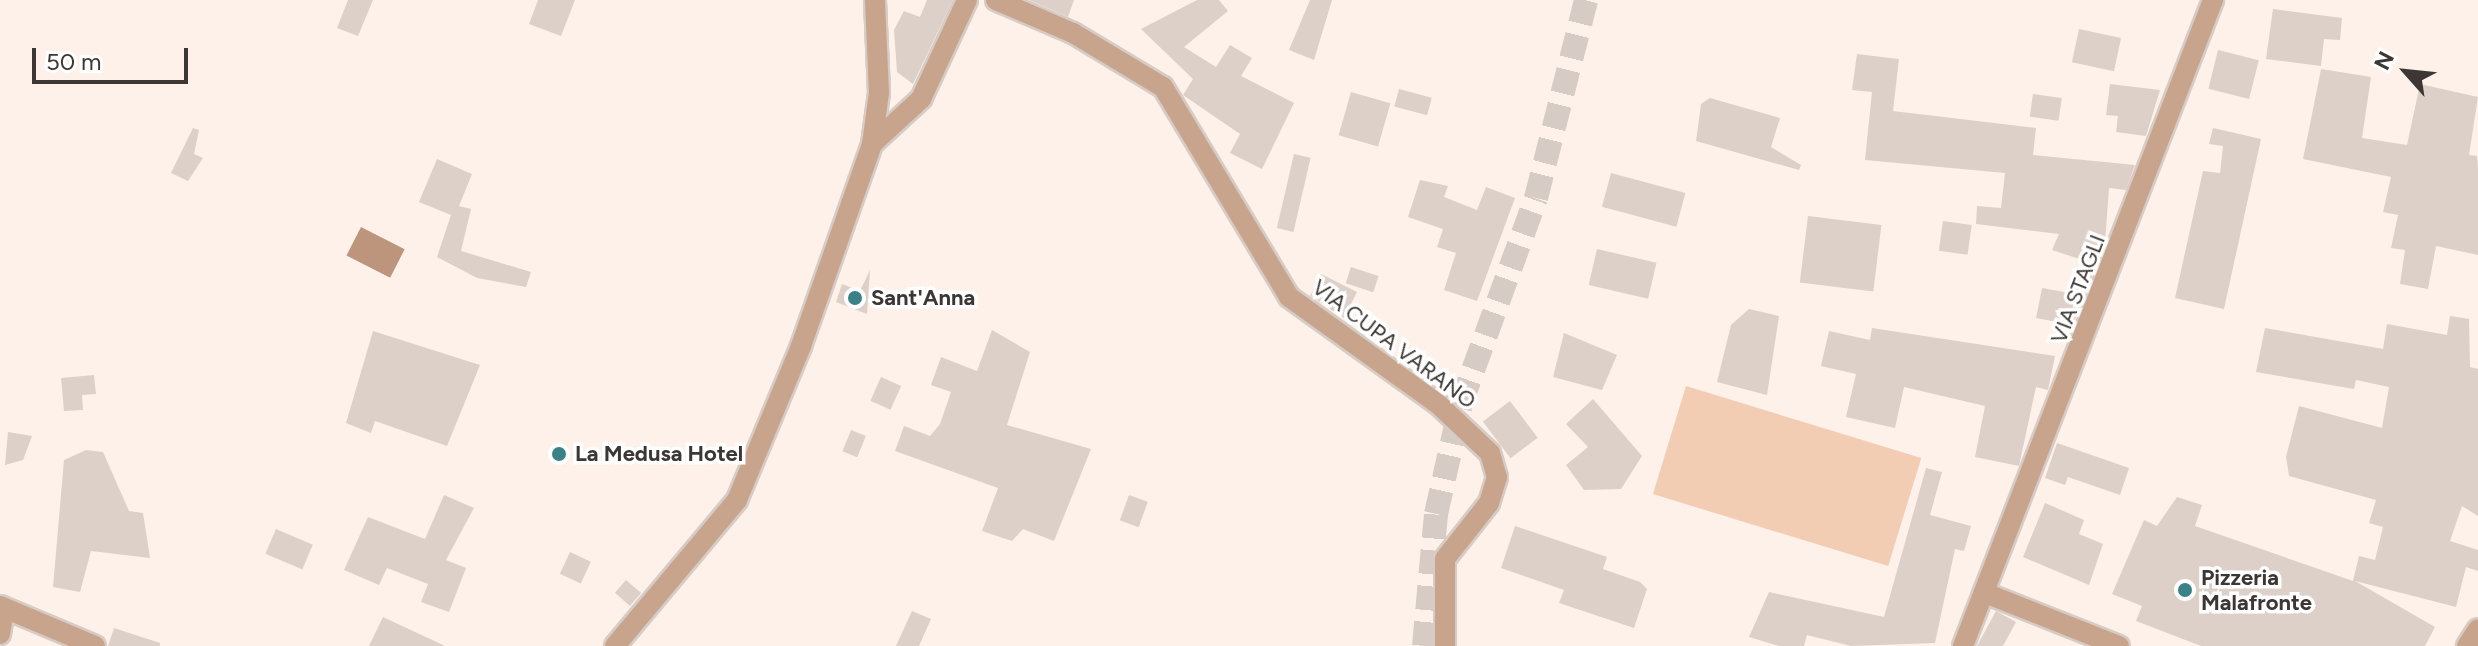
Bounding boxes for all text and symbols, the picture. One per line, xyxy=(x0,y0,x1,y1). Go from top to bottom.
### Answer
scale bar xyxy=(36,32,192,82)
north arrow xyxy=(2366,32,2446,112)
text: 50 m xyxy=(46,47,102,76)
text: N xyxy=(2368,47,2400,75)
street label: VIA STAGLI xyxy=(2045,231,2111,347)
street label: VIA CUPA VARANO xyxy=(1307,274,1481,414)
place label: Sant'Anna xyxy=(871,285,975,311)
marker: Sant'Anna xyxy=(846,289,864,307)
place label: La Medusa Hotel xyxy=(575,441,743,467)
marker: La Medusa Hotel xyxy=(550,445,568,463)
place label: Pizzeria Malafronte xyxy=(2201,564,2312,616)
marker: Pizzeria Malafronte xyxy=(2176,581,2194,599)

